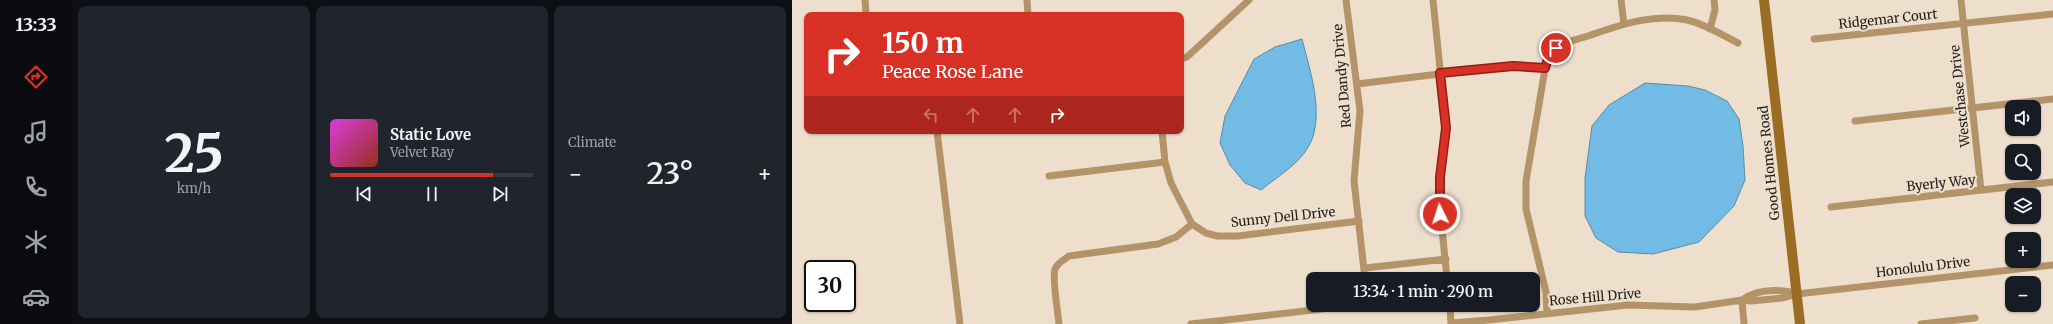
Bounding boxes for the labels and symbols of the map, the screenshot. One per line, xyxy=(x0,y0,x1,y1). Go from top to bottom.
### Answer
street label: Ridgemar Court xyxy=(1838,5,1938,33)
street label: Red Dandy Drive xyxy=(1329,23,1355,129)
pin xyxy=(1539,31,1573,65)
street label: Westchase Drive xyxy=(1946,44,1974,149)
street label: Good Homes Road xyxy=(1755,105,1783,221)
street label: Byerly Way xyxy=(1906,171,1977,195)
position arrow xyxy=(1419,193,1461,235)
street label: Sunny Dell Drive xyxy=(1230,203,1336,231)
street label: Honolulu Drive xyxy=(1875,253,1971,281)
speed limit sign: 30 xyxy=(804,260,856,312)
street label: Rose Hill Drive xyxy=(1548,284,1642,309)

